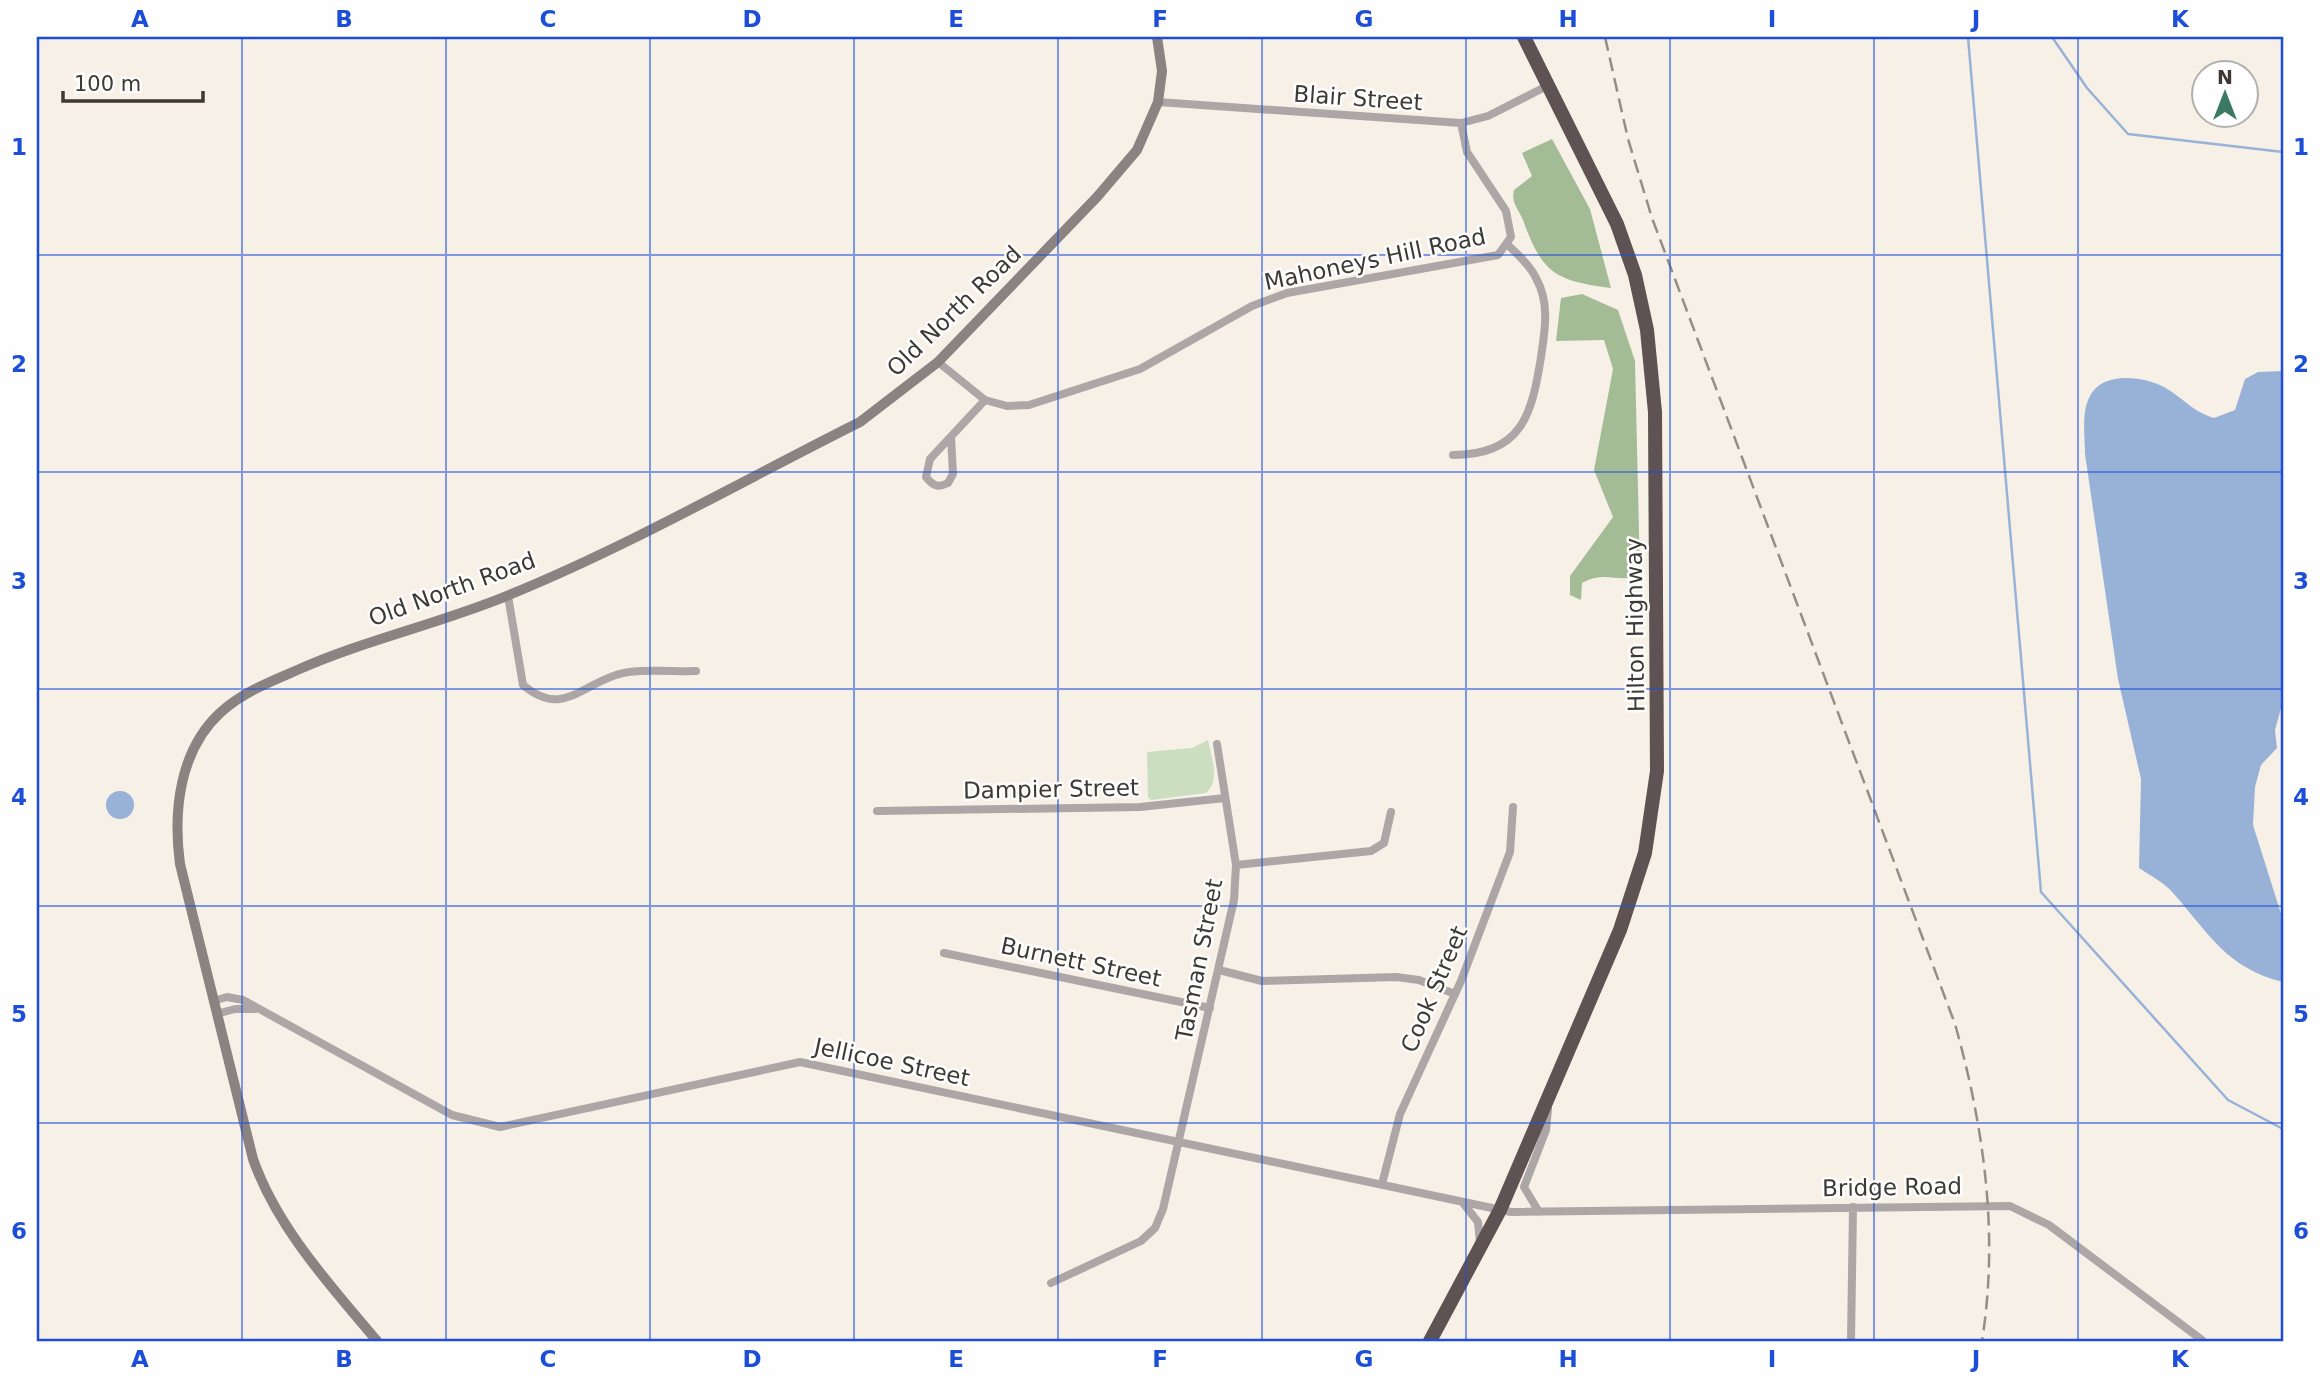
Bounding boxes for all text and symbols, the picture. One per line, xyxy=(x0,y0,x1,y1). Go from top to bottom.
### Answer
text: A xyxy=(131,6,149,32)
text: B xyxy=(335,6,353,32)
text: C xyxy=(540,6,556,32)
text: D xyxy=(742,6,762,32)
text: E xyxy=(948,6,964,32)
text: F xyxy=(1152,6,1168,32)
text: G xyxy=(1355,6,1373,32)
text: H xyxy=(1558,6,1578,32)
text: I xyxy=(1768,6,1776,32)
text: J xyxy=(1970,6,1980,32)
text: K xyxy=(2171,6,2190,32)
scale bar xyxy=(63,60,203,104)
north arrow xyxy=(2190,60,2260,130)
text: N xyxy=(2217,66,2233,88)
text: 100 m xyxy=(74,72,141,96)
street label: Blair Street xyxy=(1293,81,1423,115)
text: 1 xyxy=(11,134,27,160)
text: 1 xyxy=(2293,134,2309,160)
street label: Mahoneys Hill Road xyxy=(1262,223,1488,295)
street label: Old North Road xyxy=(882,241,1026,381)
text: 2 xyxy=(11,351,27,377)
text: 2 xyxy=(2293,351,2309,377)
street label: Hilton Highway xyxy=(1620,538,1650,712)
street label: Old North Road xyxy=(365,547,539,631)
text: 3 xyxy=(11,568,27,594)
text: 3 xyxy=(2293,568,2309,594)
street label: Dampier Street xyxy=(963,774,1139,804)
text: 4 xyxy=(11,784,27,810)
text: 4 xyxy=(2293,784,2309,810)
street label: Tasman Street xyxy=(1170,877,1227,1044)
street label: Cook Street xyxy=(1396,922,1472,1056)
street label: Burnett Street xyxy=(998,932,1164,992)
text: 5 xyxy=(11,1001,27,1027)
text: 5 xyxy=(2293,1001,2309,1027)
street label: Jellicoe Street xyxy=(810,1032,972,1091)
street label: Bridge Road xyxy=(1822,1173,1962,1201)
text: 6 xyxy=(11,1218,27,1244)
text: 6 xyxy=(2293,1218,2309,1244)
text: A xyxy=(131,1346,149,1372)
text: B xyxy=(335,1346,353,1372)
text: C xyxy=(540,1346,556,1372)
text: D xyxy=(742,1346,762,1372)
text: E xyxy=(948,1346,964,1372)
text: F xyxy=(1152,1346,1168,1372)
text: G xyxy=(1355,1346,1373,1372)
text: H xyxy=(1558,1346,1578,1372)
text: I xyxy=(1768,1346,1776,1372)
text: J xyxy=(1970,1346,1980,1372)
text: K xyxy=(2171,1346,2190,1372)

